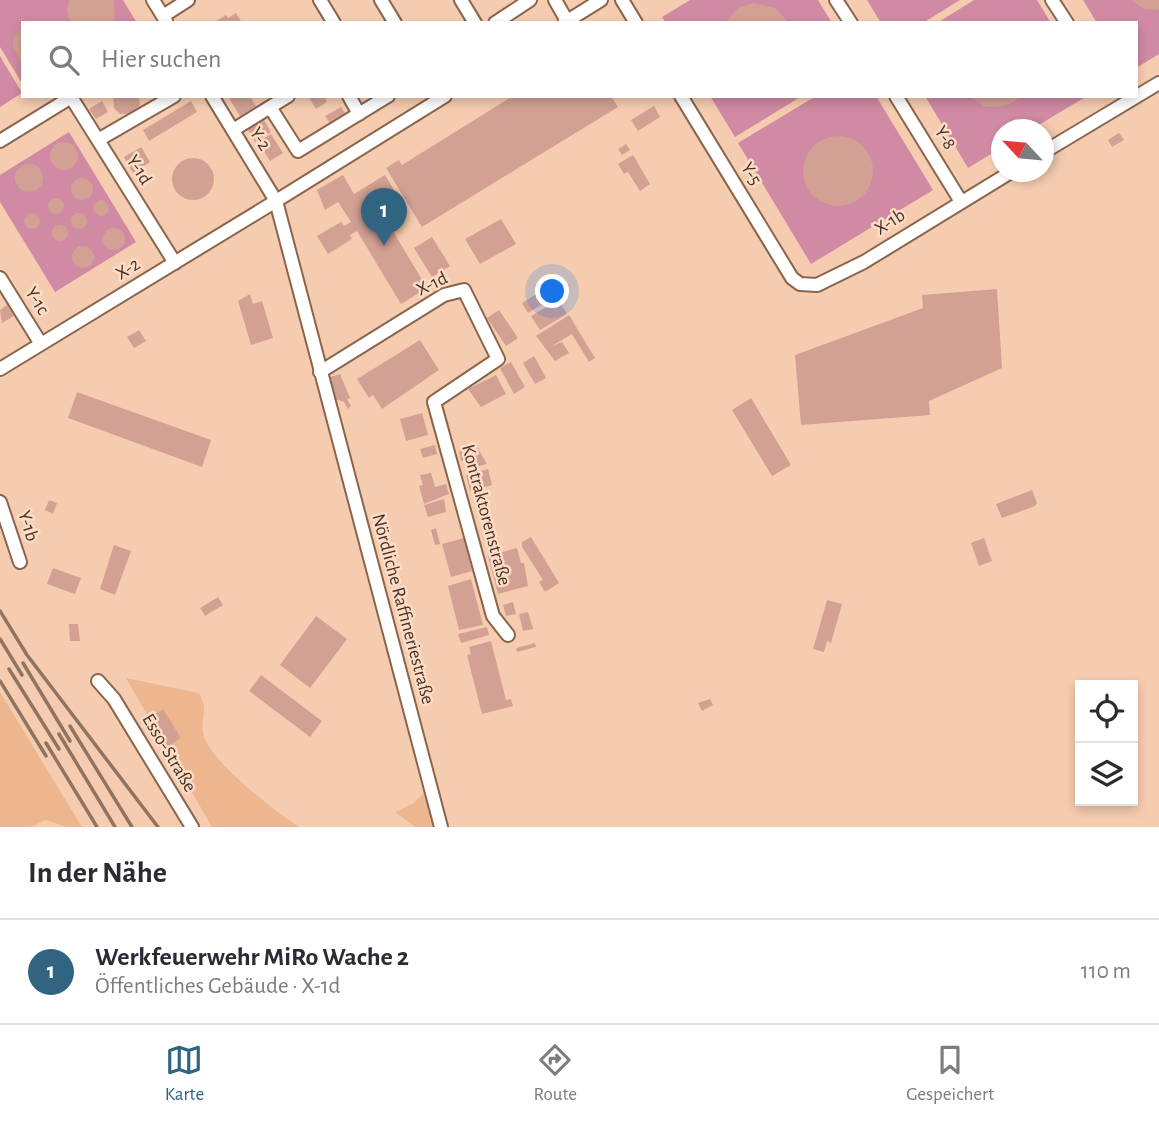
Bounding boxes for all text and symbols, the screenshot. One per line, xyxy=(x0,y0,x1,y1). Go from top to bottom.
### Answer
search box xyxy=(21,21,1138,98)
icon: search xyxy=(45,41,83,79)
text: Hier suchen xyxy=(101,46,222,72)
north arrow xyxy=(991,119,1054,182)
street label: Y-8 xyxy=(931,123,959,153)
street label: Y-2 xyxy=(246,124,274,154)
street label: Y-1d xyxy=(123,152,155,188)
street label: Y-5 xyxy=(737,159,765,189)
pin: 1 xyxy=(361,188,407,246)
street label: X-1b xyxy=(871,205,909,239)
street label: X-2 xyxy=(113,254,144,284)
street label: X-1d xyxy=(413,268,451,300)
your location xyxy=(535,274,569,308)
street label: Y-1c xyxy=(21,284,53,318)
street label: Kontraktorenstraße xyxy=(458,442,514,588)
street label: Y-1b xyxy=(14,508,42,544)
street label: Nördliche Raffineriestraße xyxy=(368,512,438,706)
map controls xyxy=(1075,680,1138,806)
button: locate xyxy=(1075,680,1138,743)
street label: Esso-Straße xyxy=(138,711,200,795)
button: layers xyxy=(1075,743,1138,806)
text: In der Nähe xyxy=(28,858,167,888)
text: Werkfeuerwehr MiRo Wache 2 xyxy=(95,944,409,970)
text: 1 xyxy=(47,960,55,983)
text: 110 m xyxy=(1081,960,1131,983)
text: Öffentliches Gebäude · X-1d xyxy=(95,975,341,998)
tab: Karte xyxy=(165,1041,204,1106)
tab: Route xyxy=(534,1041,577,1106)
tab: Gespeichert xyxy=(906,1041,994,1106)

